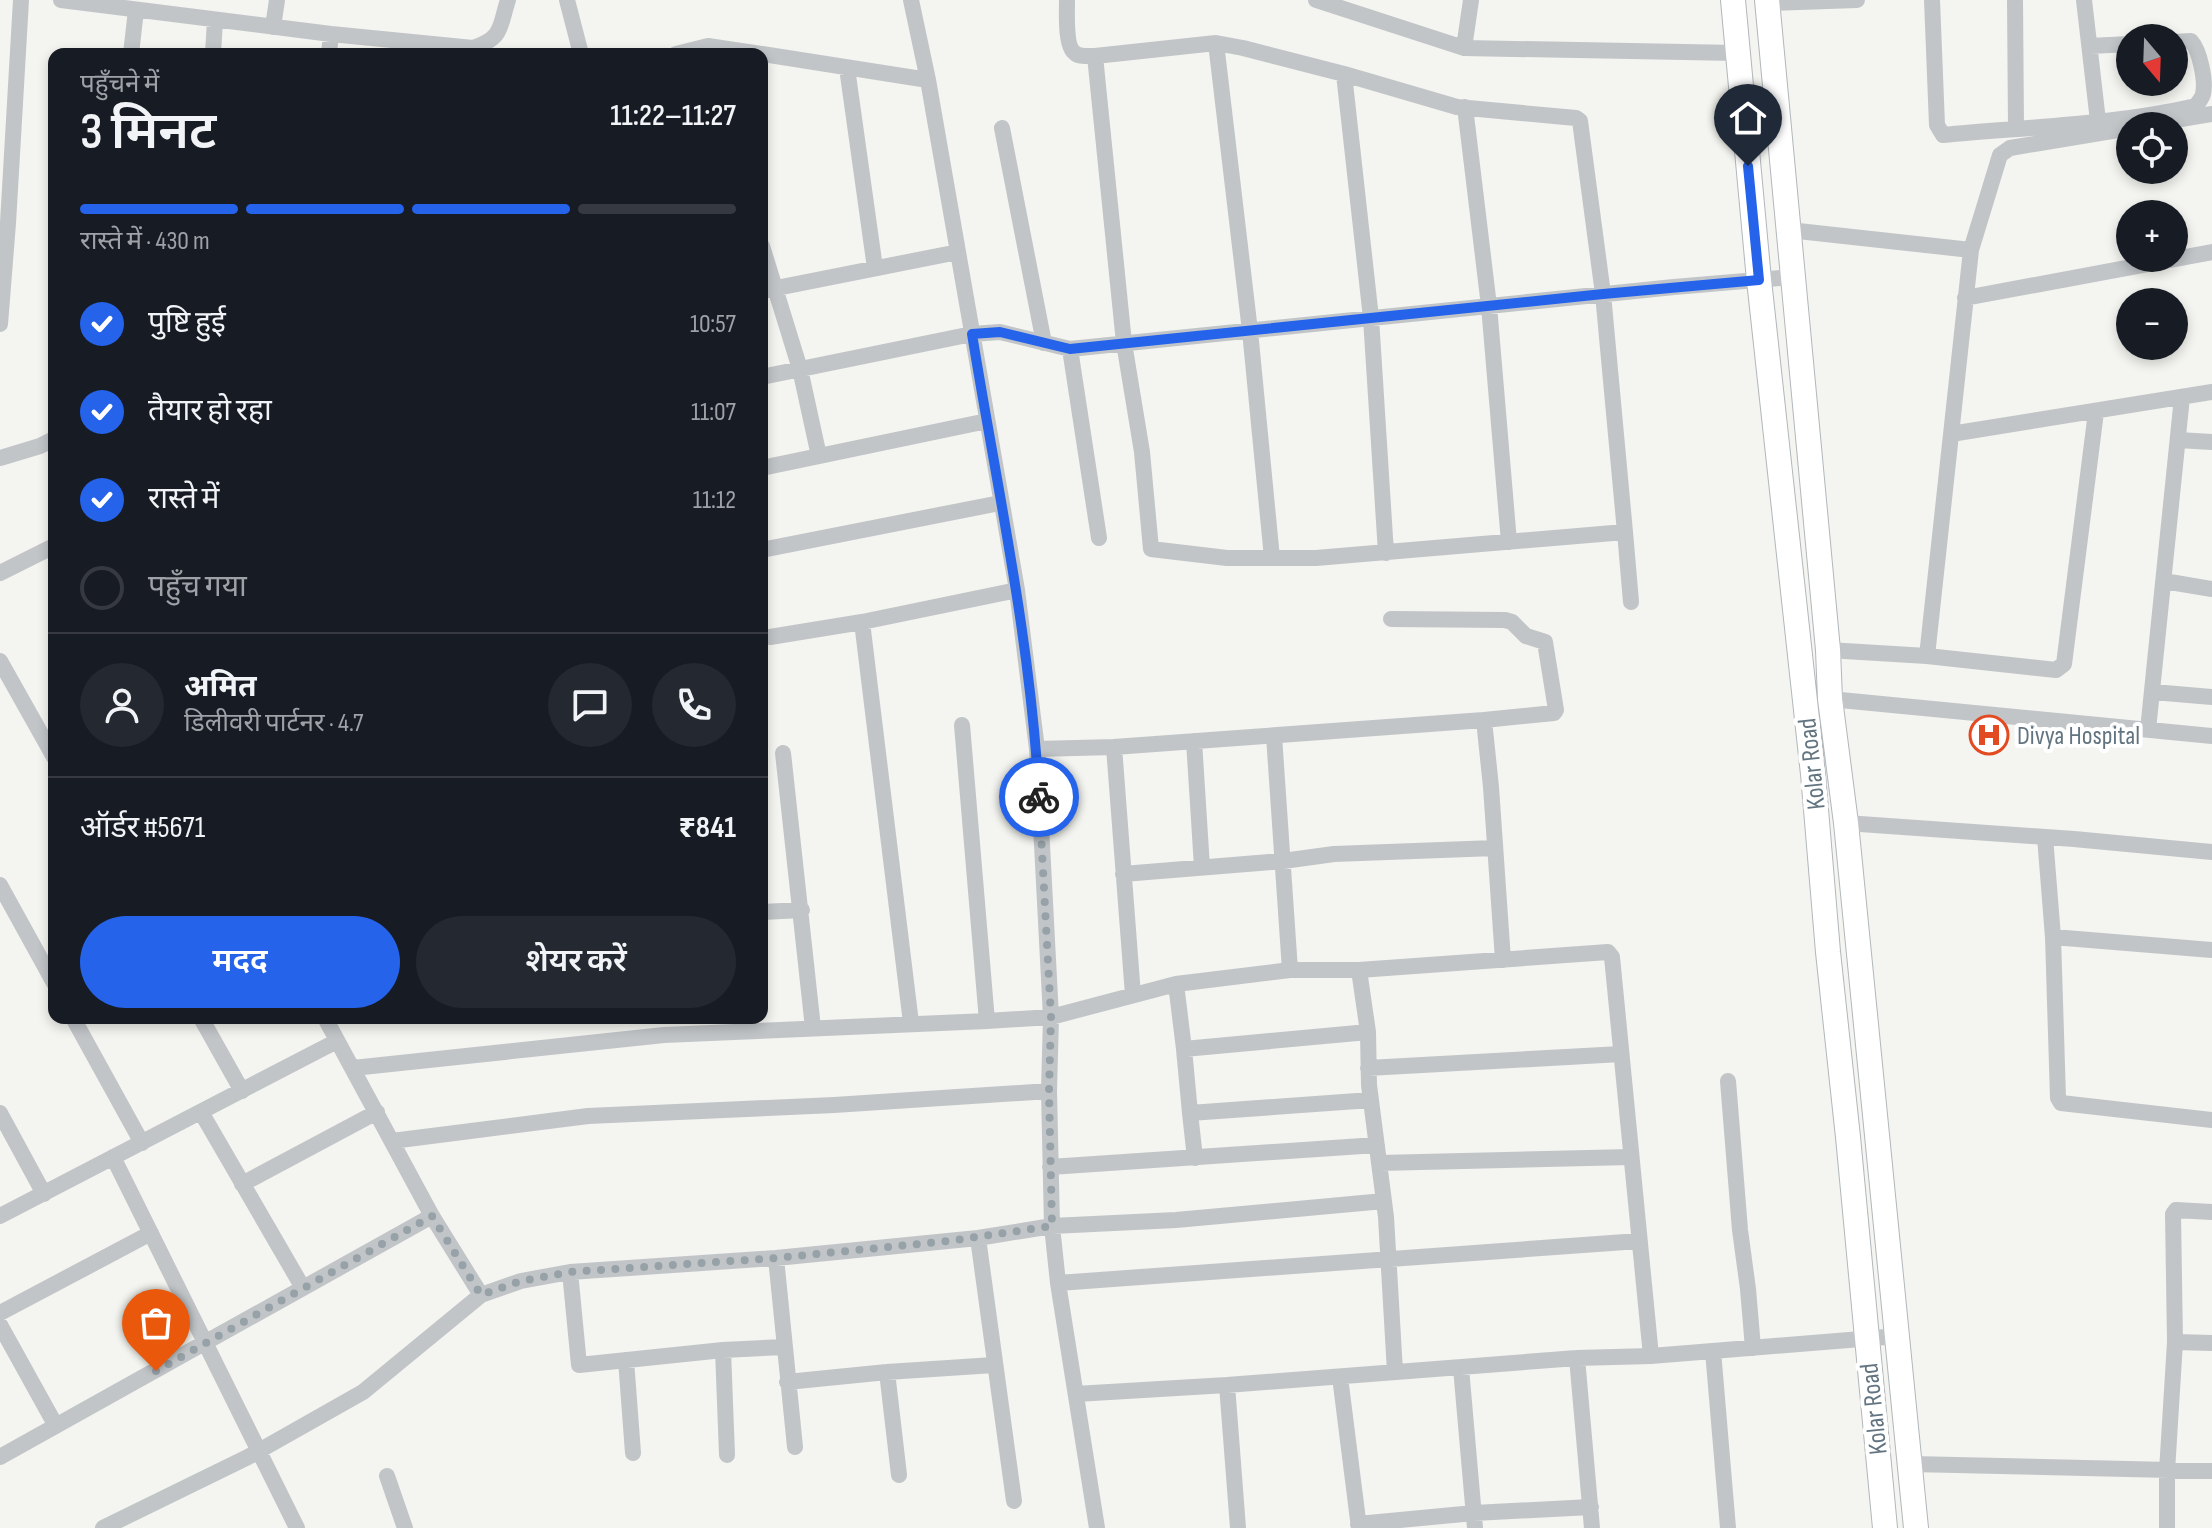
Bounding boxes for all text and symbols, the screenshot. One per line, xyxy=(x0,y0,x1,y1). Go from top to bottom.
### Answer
north arrow xyxy=(2116,24,2188,96)
map controls xyxy=(2116,24,2188,360)
text: पहुँचने में xyxy=(80,69,159,100)
pin xyxy=(1714,84,1782,166)
icon: home xyxy=(1726,96,1770,140)
text: 11:22–11:27 xyxy=(610,98,736,134)
text: 3 मिनट xyxy=(80,101,216,164)
button: locate xyxy=(2116,112,2188,184)
button: + xyxy=(2116,200,2188,272)
text: रास्ते में · 430 m xyxy=(80,226,210,257)
button: − xyxy=(2116,288,2188,360)
icon: check xyxy=(80,302,124,346)
text: पुष्टि हुई xyxy=(148,305,226,341)
text: 10:57 xyxy=(690,309,736,340)
icon: check xyxy=(80,390,124,434)
text: तैयार हो रहा xyxy=(148,393,272,429)
text: 11:07 xyxy=(691,397,736,428)
icon: check xyxy=(80,478,124,522)
text: रास्ते में xyxy=(148,481,220,517)
text: 11:12 xyxy=(693,485,736,516)
text: पहुँच गया xyxy=(148,569,247,605)
button: person xyxy=(80,663,164,747)
button: chat xyxy=(548,663,632,747)
button: phone xyxy=(652,663,736,747)
text: अमित xyxy=(184,669,257,705)
text: डिलीवरी पार्टनर · 4.7 xyxy=(184,708,363,739)
hospital icon: Divya Hospital xyxy=(1968,714,2010,756)
street label: Kolar Road xyxy=(1792,717,1833,811)
place label: Divya Hospital xyxy=(2017,721,2140,752)
courier xyxy=(999,757,1079,837)
icon: bike xyxy=(1017,775,1061,819)
text: ऑर्डर #5671 xyxy=(80,810,205,846)
text: ₹841 xyxy=(679,810,736,846)
button: मदद xyxy=(80,916,400,1008)
button: शेयर करें xyxy=(416,916,736,1008)
pin xyxy=(122,1289,190,1371)
icon: bag xyxy=(134,1301,178,1345)
street label: Kolar Road xyxy=(1854,1362,1895,1456)

